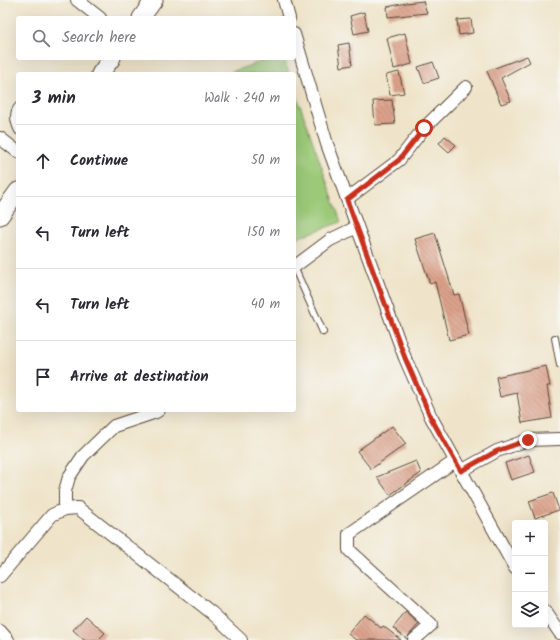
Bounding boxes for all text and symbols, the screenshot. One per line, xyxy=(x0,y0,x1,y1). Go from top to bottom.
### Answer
search box xyxy=(16,16,296,60)
text: Search here xyxy=(62,26,136,50)
icon: search xyxy=(30,27,52,49)
text: 3 min xyxy=(32,85,76,112)
text: Walk · 240 m xyxy=(204,88,280,109)
route start xyxy=(415,119,433,137)
text: Continue xyxy=(70,149,128,173)
icon: ahead xyxy=(32,150,54,172)
text: 50 m xyxy=(251,150,280,171)
text: Turn left xyxy=(70,221,130,245)
icon: left xyxy=(32,222,54,244)
text: 150 m xyxy=(247,222,280,243)
text: Turn left xyxy=(70,293,130,317)
icon: left xyxy=(32,294,54,316)
text: 40 m xyxy=(251,294,280,315)
text: Arrive at destination xyxy=(70,365,209,389)
icon: arrive xyxy=(32,366,54,388)
route end xyxy=(519,431,537,449)
map controls xyxy=(512,520,548,628)
button: + xyxy=(512,520,548,556)
button: − xyxy=(512,556,548,592)
button: layers xyxy=(512,592,548,628)

